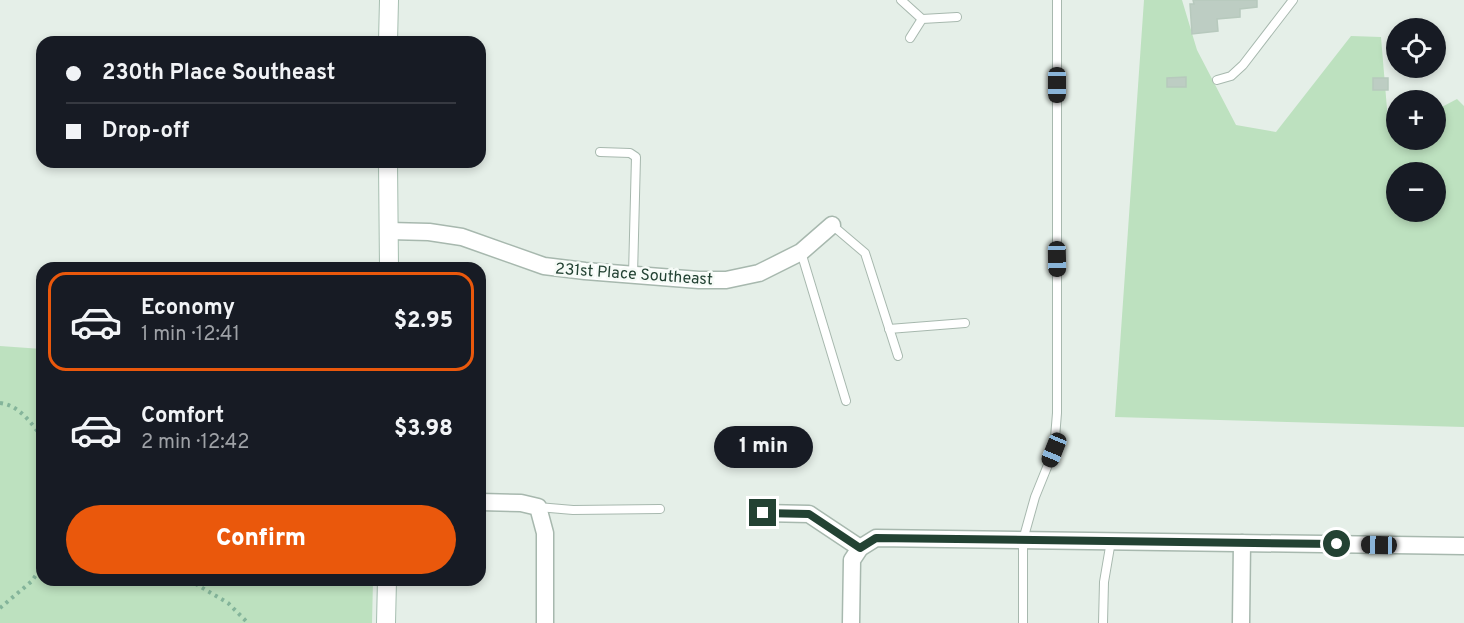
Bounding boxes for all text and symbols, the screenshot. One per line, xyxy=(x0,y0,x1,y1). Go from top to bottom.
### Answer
map controls xyxy=(1386,18,1446,222)
button: locate xyxy=(1386,18,1446,78)
text: 230th Place Southeast xyxy=(102,60,335,87)
car xyxy=(1048,67,1066,103)
button: + xyxy=(1386,90,1446,150)
text: Drop-off xyxy=(102,118,189,145)
button: − xyxy=(1386,162,1446,222)
car xyxy=(1048,241,1066,277)
street label: 231st Place Southeast xyxy=(554,260,713,290)
icon: car xyxy=(69,295,123,349)
text: Economy xyxy=(141,295,235,322)
text: $2.95 xyxy=(394,308,453,335)
text: 1 min · 12:41 xyxy=(141,322,240,348)
icon: car xyxy=(69,403,123,457)
text: Comfort xyxy=(141,403,224,430)
text: $3.98 xyxy=(394,416,453,443)
callout: 1 min xyxy=(714,426,813,468)
text: 2 min · 12:42 xyxy=(141,430,249,456)
car xyxy=(1039,430,1069,470)
text: 1 min xyxy=(739,434,788,460)
route end xyxy=(749,499,776,526)
button: Confirm xyxy=(66,505,456,574)
route start xyxy=(1323,530,1350,557)
car xyxy=(1361,536,1397,554)

